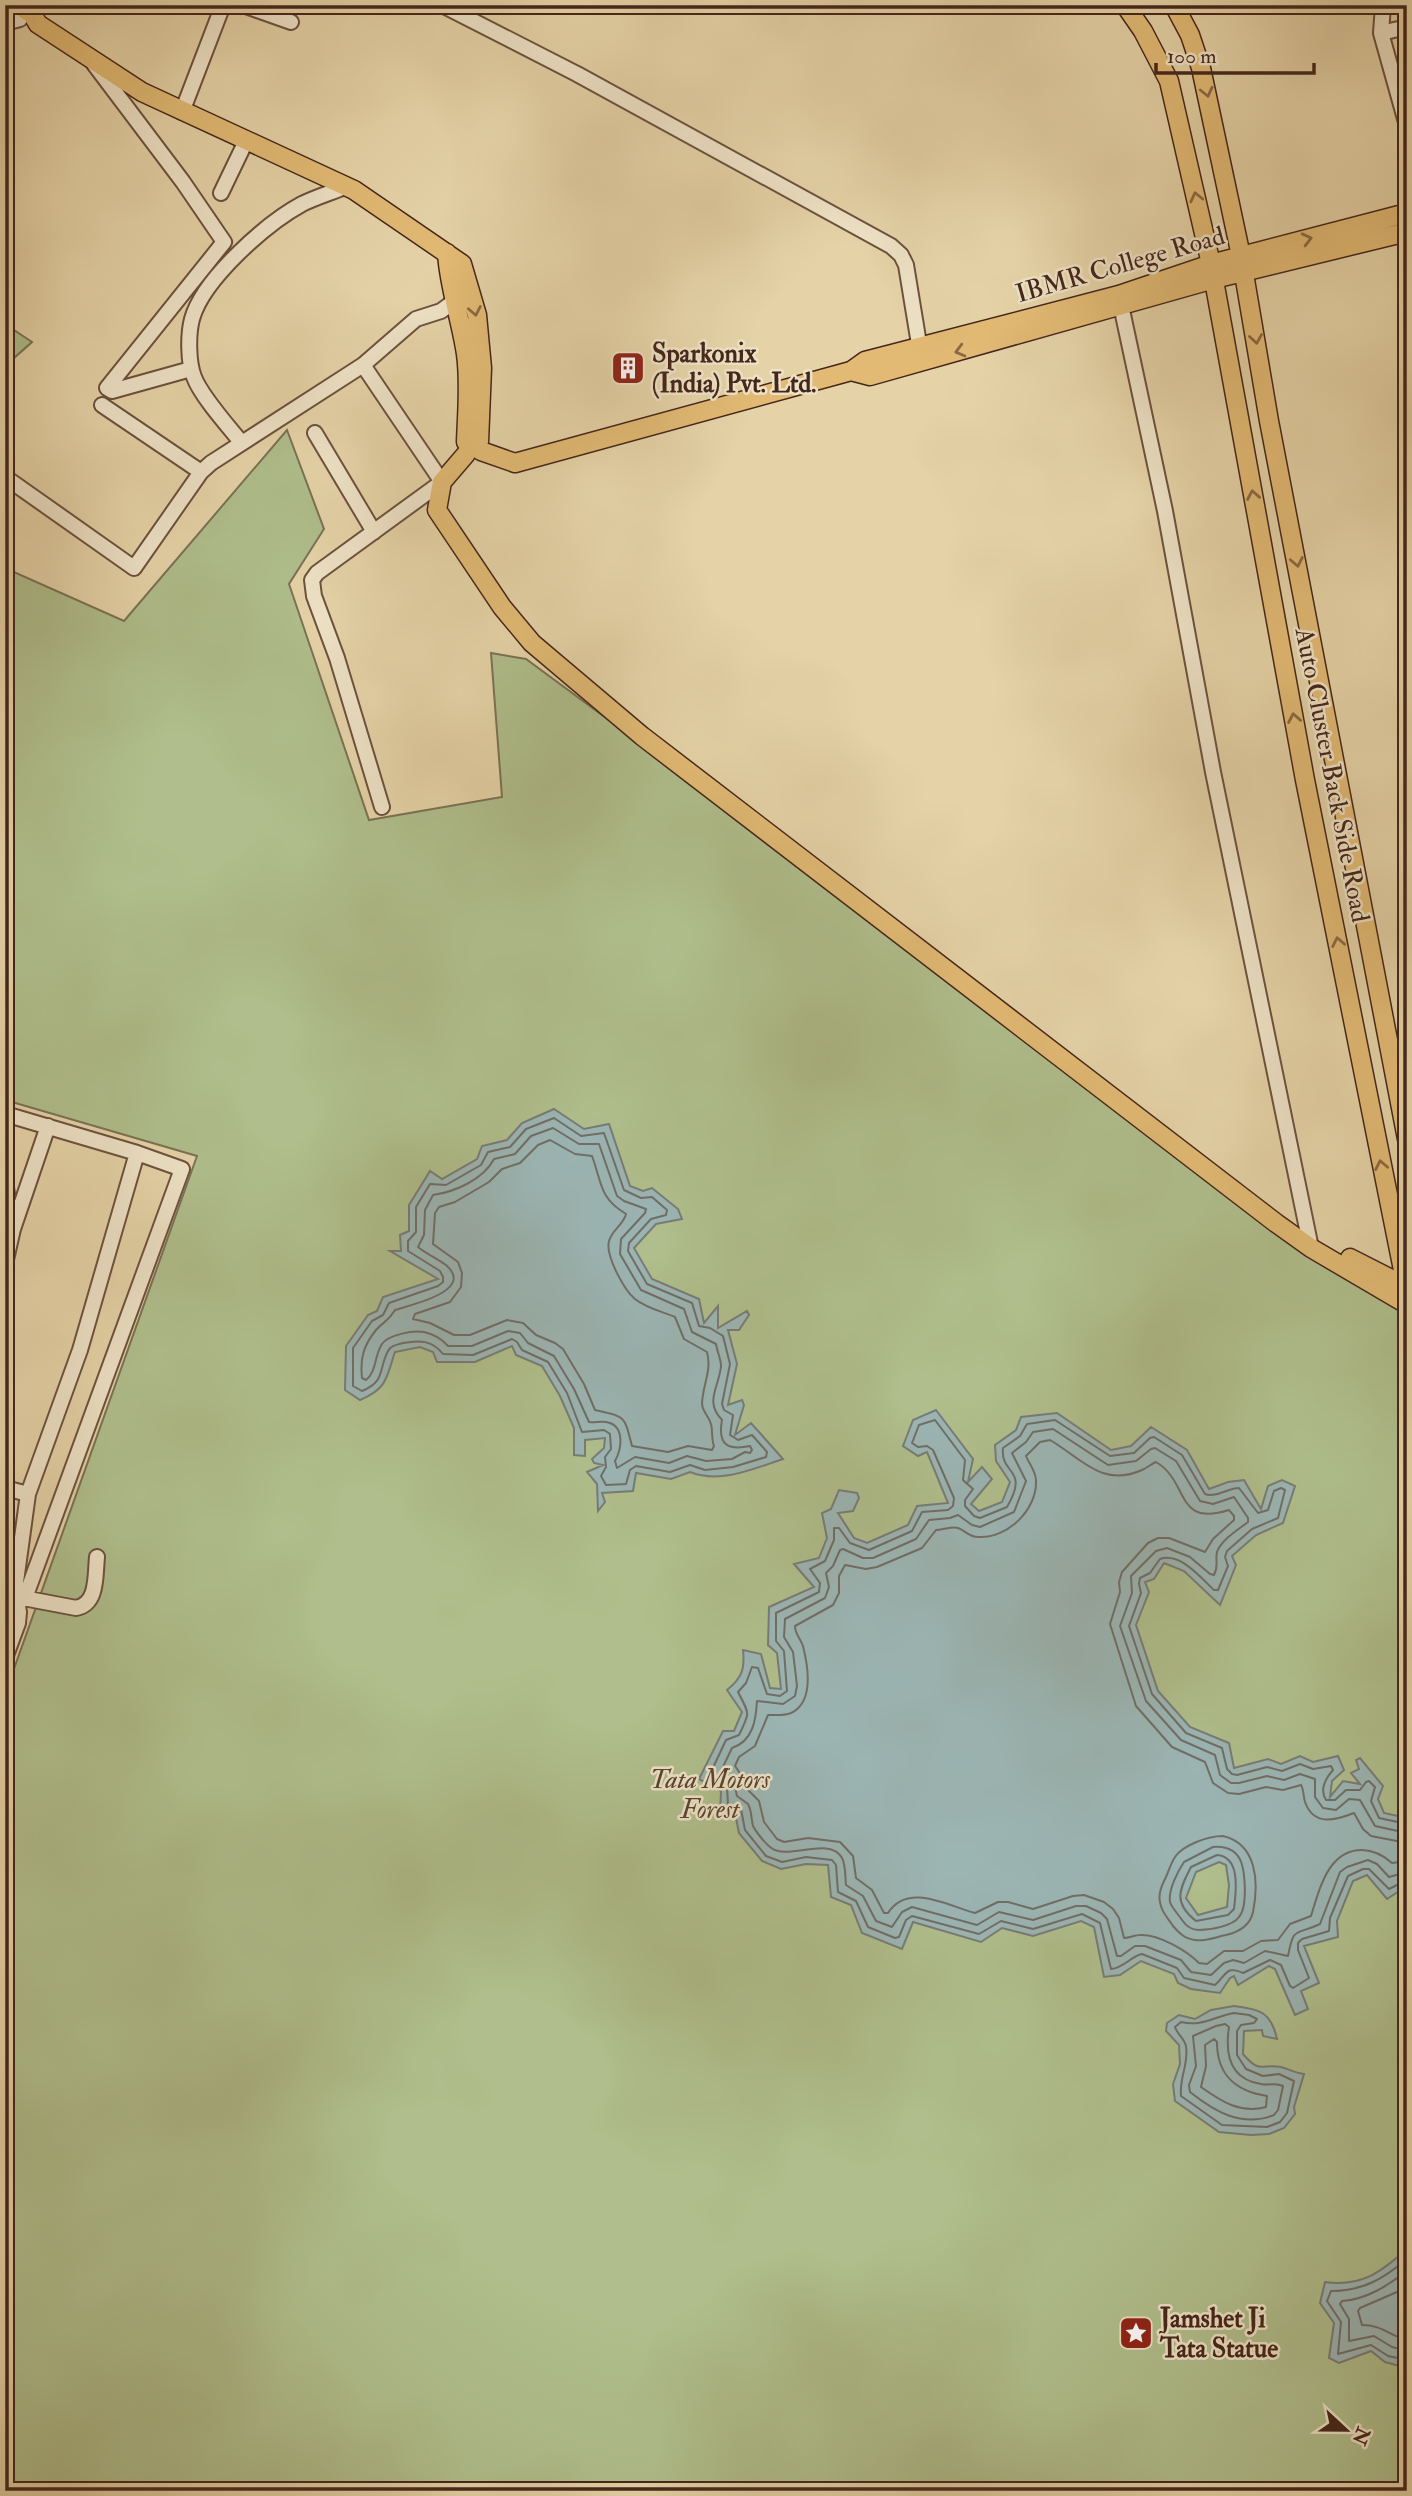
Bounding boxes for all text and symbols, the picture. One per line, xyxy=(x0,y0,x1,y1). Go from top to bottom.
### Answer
scale bar xyxy=(1156,32,1314,76)
text: 100 m xyxy=(1167,43,1217,70)
one-way arrow xyxy=(1199,85,1213,97)
one-way arrow xyxy=(1190,191,1204,203)
street label: IBMR College Road xyxy=(1012,220,1229,310)
one-way arrow xyxy=(1301,233,1313,247)
one-way arrow xyxy=(467,305,482,317)
one-way arrow xyxy=(1248,333,1263,344)
place label: Sparkonix (India) Pvt. Ltd. xyxy=(652,338,816,400)
one-way arrow xyxy=(954,342,966,357)
building icon: Sparkonix (India) Pvt. Ltd. xyxy=(609,349,647,387)
one-way arrow xyxy=(1247,489,1262,501)
one-way arrow xyxy=(1288,556,1303,568)
street label: Auto Cluster Back Side Road xyxy=(1288,624,1376,925)
one-way arrow xyxy=(1287,712,1302,724)
one-way arrow xyxy=(1331,936,1346,948)
one-way arrow xyxy=(1375,1159,1390,1171)
park label: Tata Motors Forest xyxy=(650,1764,771,1826)
place label: Jamshet Ji Tata Statue xyxy=(1158,2303,1278,2365)
place icon: Jamshet Ji Tata Statue xyxy=(1117,2314,1155,2352)
north arrow xyxy=(1310,2394,1380,2464)
text: N xyxy=(1346,2423,1376,2449)

